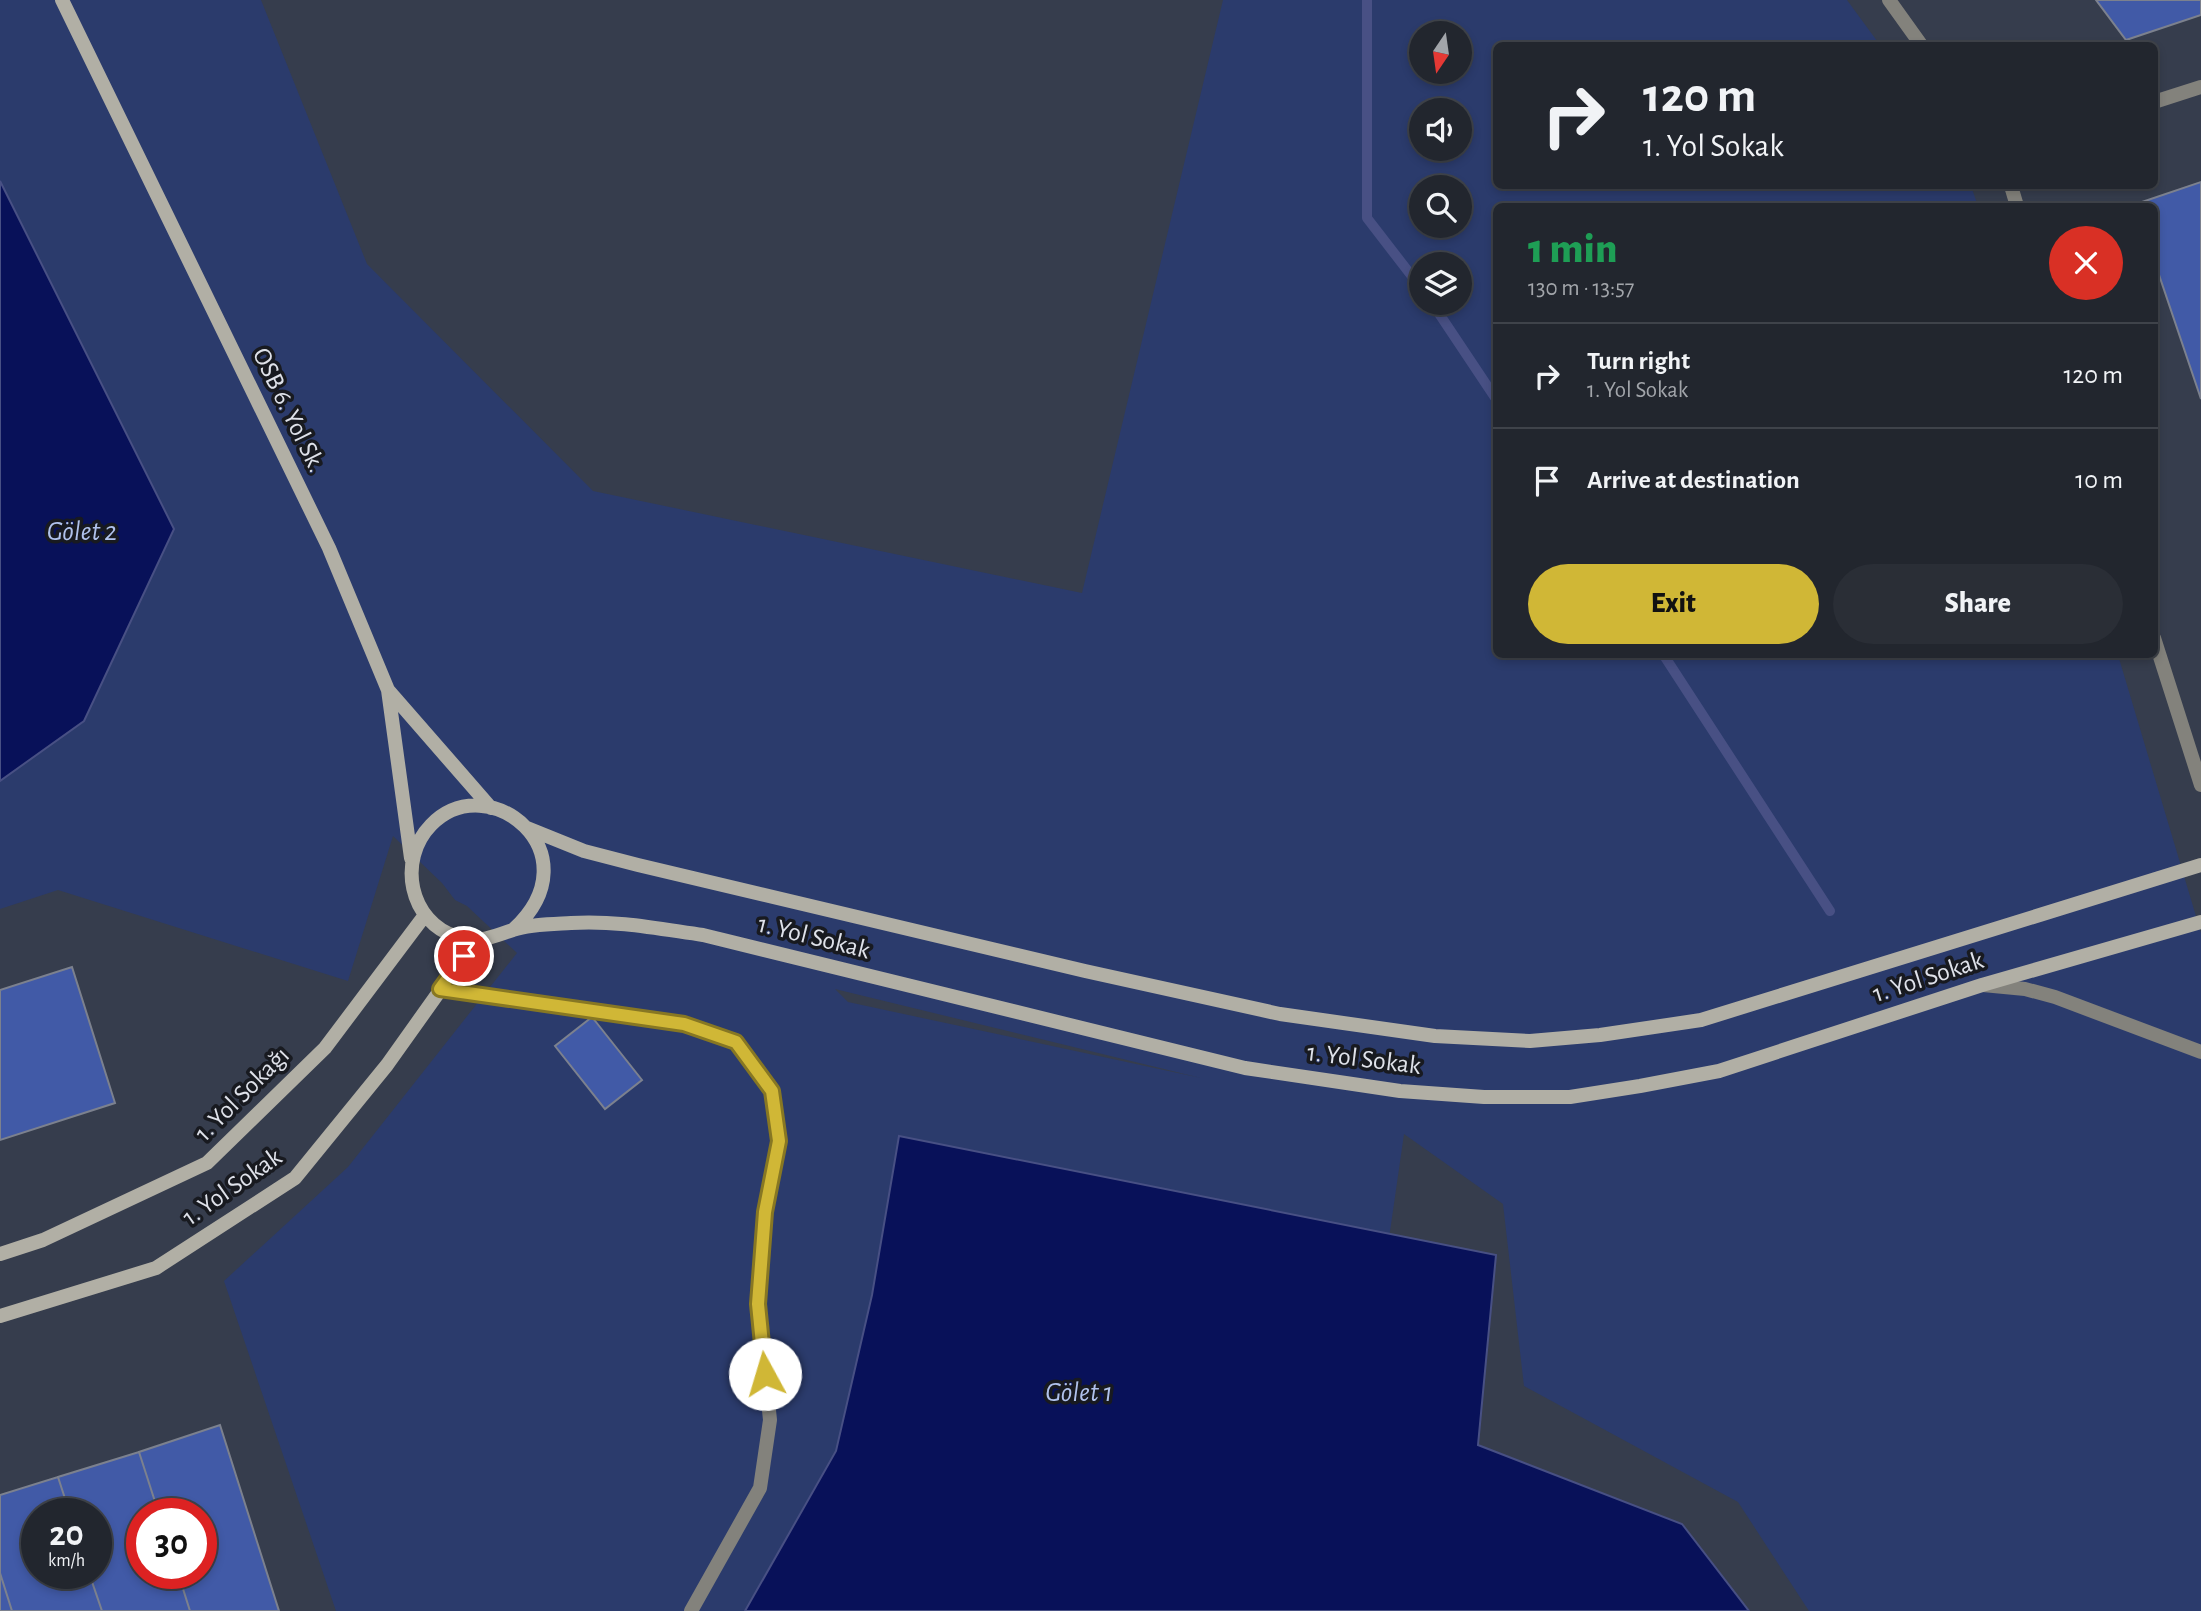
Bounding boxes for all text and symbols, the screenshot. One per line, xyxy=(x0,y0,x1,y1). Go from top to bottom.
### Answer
north arrow xyxy=(1409,21,1472,84)
map controls xyxy=(1409,21,1472,315)
icon: right xyxy=(1528,70,1619,161)
text: 120 m xyxy=(1643,72,1756,121)
button: sound xyxy=(1409,98,1472,161)
text: 1. Yol Sokak xyxy=(1643,130,1784,162)
button: search xyxy=(1409,175,1472,238)
button: close xyxy=(2049,226,2123,300)
text: 1 min xyxy=(1528,228,1617,270)
button: layers xyxy=(1409,252,1472,315)
text: 130 m · 13:57 xyxy=(1528,277,1634,300)
street label: OSB 6. Yol Sk. xyxy=(248,344,330,476)
text: Turn right xyxy=(1587,348,1690,374)
icon: right xyxy=(1528,357,1566,395)
text: 120 m xyxy=(2063,362,2123,388)
text: 1. Yol Sokak xyxy=(1587,379,1688,402)
icon: arrive xyxy=(1528,462,1566,500)
text: Arrive at destination xyxy=(1587,467,1800,493)
text: 10 m xyxy=(2075,467,2123,493)
water label: Gölet 2 xyxy=(47,518,117,546)
button: Exit xyxy=(1528,564,1819,644)
button: Share xyxy=(1833,564,2123,644)
street label: 1. Yol Sokak xyxy=(755,911,873,963)
pin xyxy=(434,926,494,986)
icon: arrive xyxy=(445,937,483,975)
street label: 1. Yol Sokak xyxy=(1870,947,1987,1007)
street label: 1. Yol Sokak xyxy=(1306,1039,1423,1079)
street label: 1. Yol Sokağı xyxy=(190,1042,294,1146)
street label: 1. Yol Sokak xyxy=(178,1143,286,1230)
position arrow xyxy=(728,1337,802,1411)
water label: Gölet 1 xyxy=(1045,1379,1113,1407)
speed limit sign: 30 xyxy=(126,1498,217,1589)
text: 20 xyxy=(49,1517,84,1552)
text: km/h xyxy=(48,1552,85,1570)

